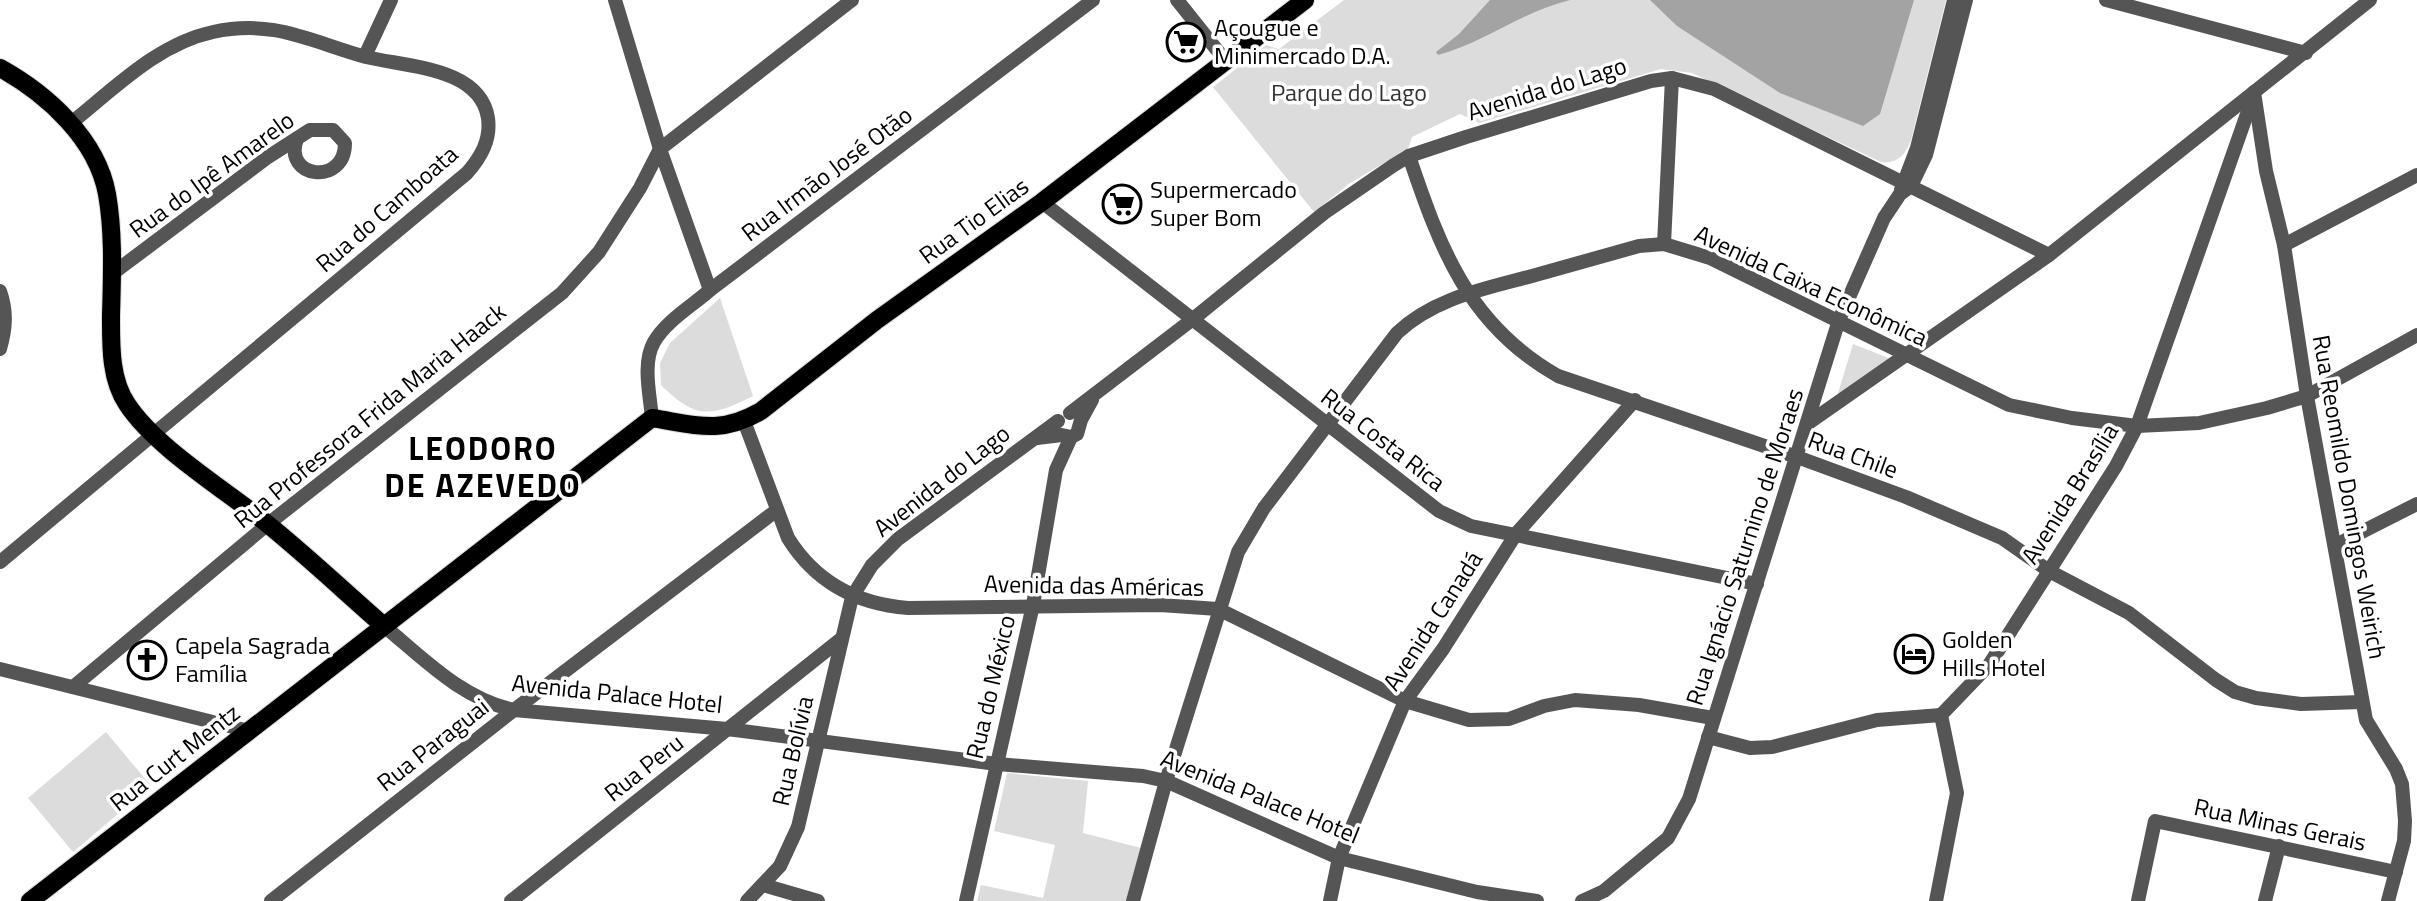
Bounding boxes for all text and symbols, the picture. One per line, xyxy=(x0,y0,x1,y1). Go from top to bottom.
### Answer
place label: Açougue e Minimercado D.A. xyxy=(1214,9,1391,73)
supermarket icon: Açougue e Minimercado D.A. xyxy=(1165,21,1207,63)
street label: Avenida do Lago xyxy=(1463,47,1631,129)
park label: Parque do Lago xyxy=(1271,74,1427,110)
street label: Rua Irmão José Otão xyxy=(733,97,919,250)
street label: Rua do Ipê Amarelo xyxy=(121,102,301,246)
street label: Rua do Camboata xyxy=(307,136,465,280)
street label: Rua Tio Elias xyxy=(911,168,1036,272)
place label: Supermercado Super Bom xyxy=(1150,171,1297,235)
supermarket icon: Supermercado Super Bom xyxy=(1101,183,1143,225)
street label: Avenida Caixa Econômica xyxy=(1689,215,1934,355)
street label: Rua Professora Frida Maria Haack xyxy=(225,294,514,537)
street label: Rua Reomildo Domingos Weirich xyxy=(2304,332,2396,662)
street label: Rua Costa Rica xyxy=(1314,379,1454,499)
street label: Rua Ignácio Saturnino de Moraes xyxy=(1676,384,1812,710)
street label: Avenida do Lago xyxy=(865,415,1017,545)
street label: Avenida Brasília xyxy=(2011,416,2127,571)
street label: Rua Chile xyxy=(1803,421,1903,487)
district label: LEODORO DE AZEVEDO xyxy=(384,424,582,509)
street label: Avenida Canadá xyxy=(1373,543,1491,697)
street label: Avenida das Américas xyxy=(984,565,1204,605)
street label: Rua do México xyxy=(956,611,1024,762)
place label: Golden Hills Hotel xyxy=(1942,621,2046,685)
place label: Capela Sagrada Família xyxy=(175,627,330,691)
hotel icon: Golden Hills Hotel xyxy=(1893,633,1935,675)
church icon: Capela Sagrada Família xyxy=(126,639,168,681)
street label: Avenida Palace Hotel xyxy=(510,664,724,722)
street label: Rua Paraguai xyxy=(369,689,496,800)
street label: Rua Bolívia xyxy=(762,692,822,809)
street label: Rua Curt Mentz xyxy=(102,695,247,820)
street label: Rua Peru xyxy=(596,725,691,810)
street label: Avenida Palace Hotel xyxy=(1156,740,1365,852)
street label: Rua Minas Gerais xyxy=(2191,788,2370,860)

